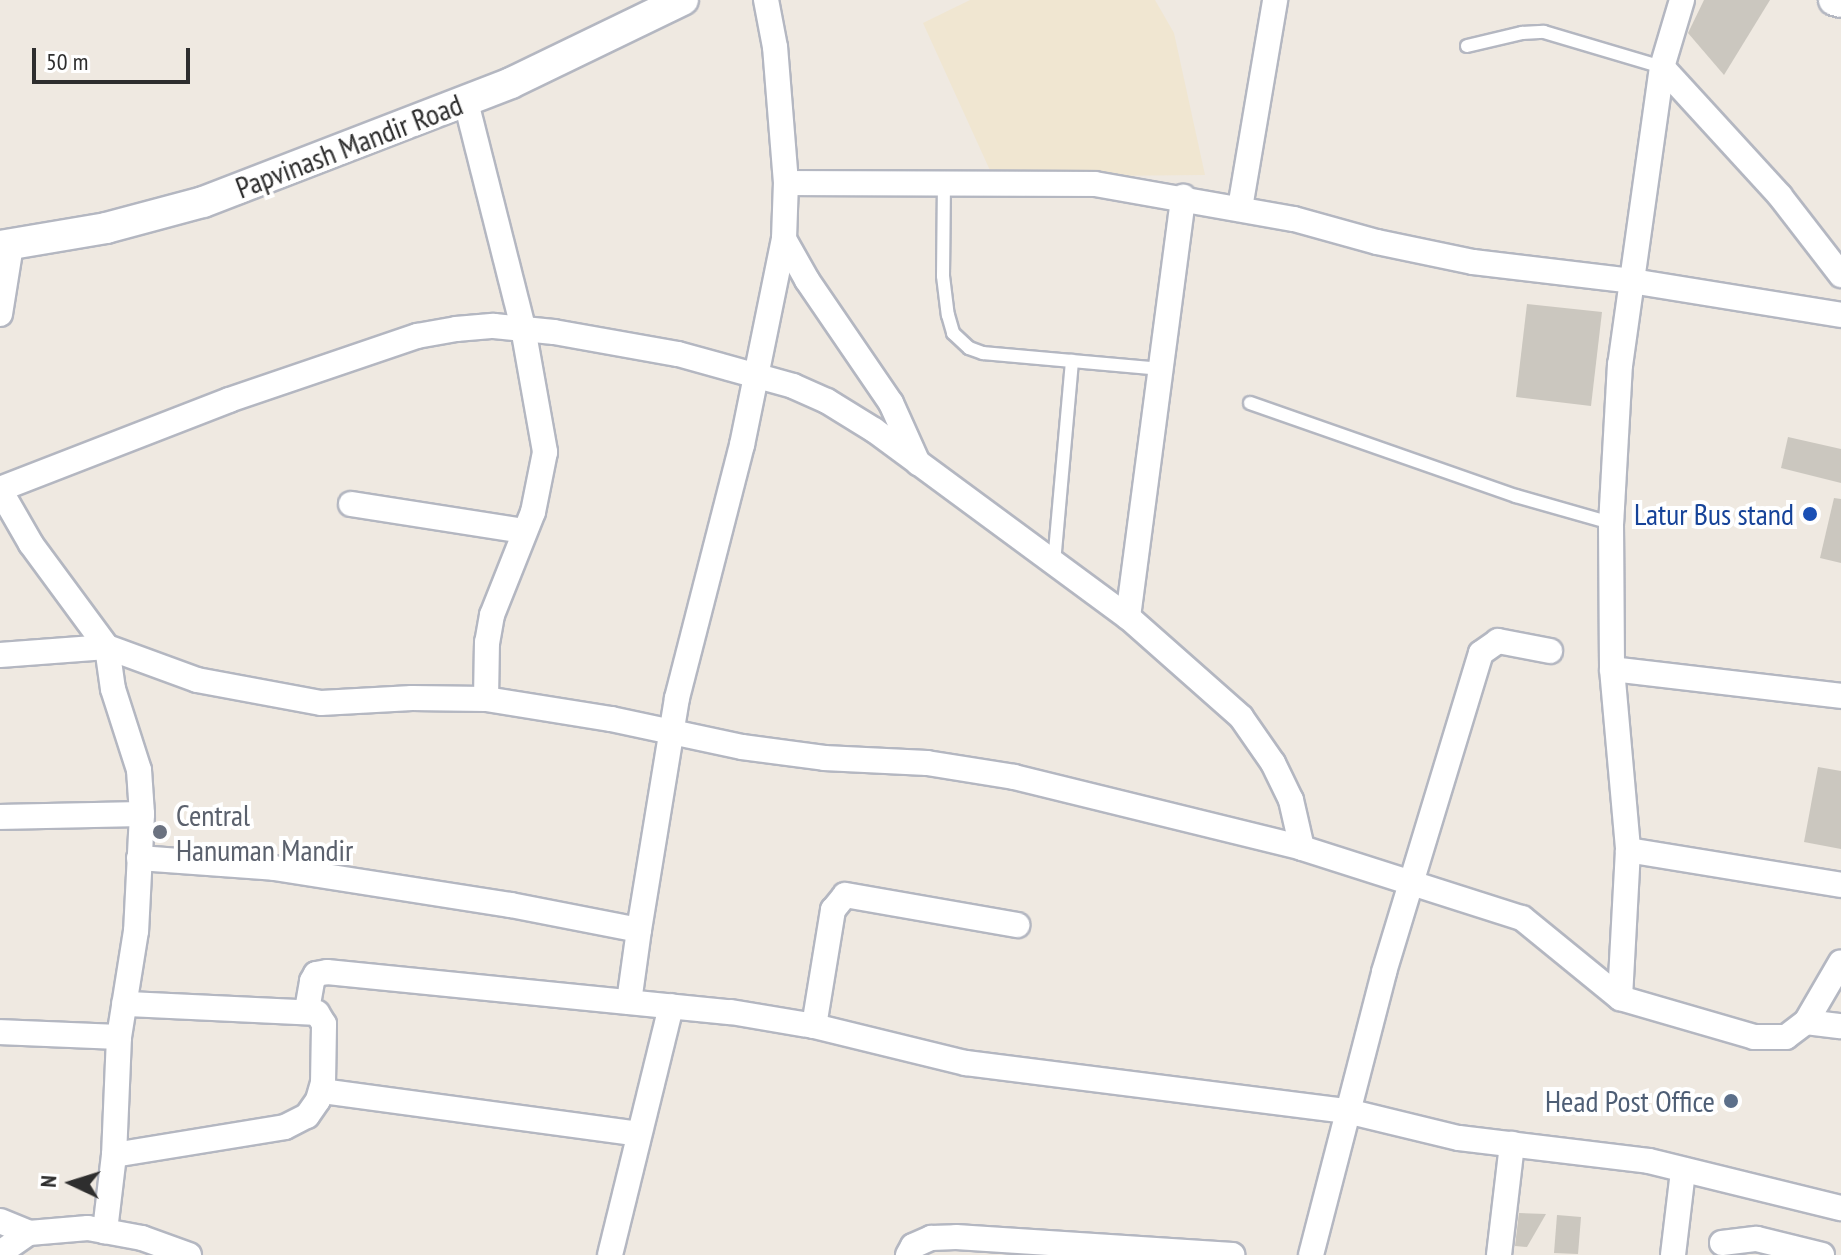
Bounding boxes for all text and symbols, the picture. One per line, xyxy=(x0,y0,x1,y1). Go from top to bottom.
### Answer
scale bar xyxy=(36,32,194,82)
text: 50 m xyxy=(46,46,88,77)
street label: Papvinash Mandir Road xyxy=(231,86,467,206)
place label: Latur Bus stand xyxy=(1634,496,1794,532)
marker: Latur Bus stand xyxy=(1801,505,1819,523)
place label: Central Hanuman Mandir xyxy=(176,797,353,868)
marker: Central Hanuman Mandir xyxy=(151,823,169,841)
place label: Head Post Office xyxy=(1545,1083,1715,1119)
marker: Head Post Office xyxy=(1722,1092,1740,1110)
north arrow xyxy=(32,1143,112,1223)
text: N xyxy=(34,1174,62,1188)

